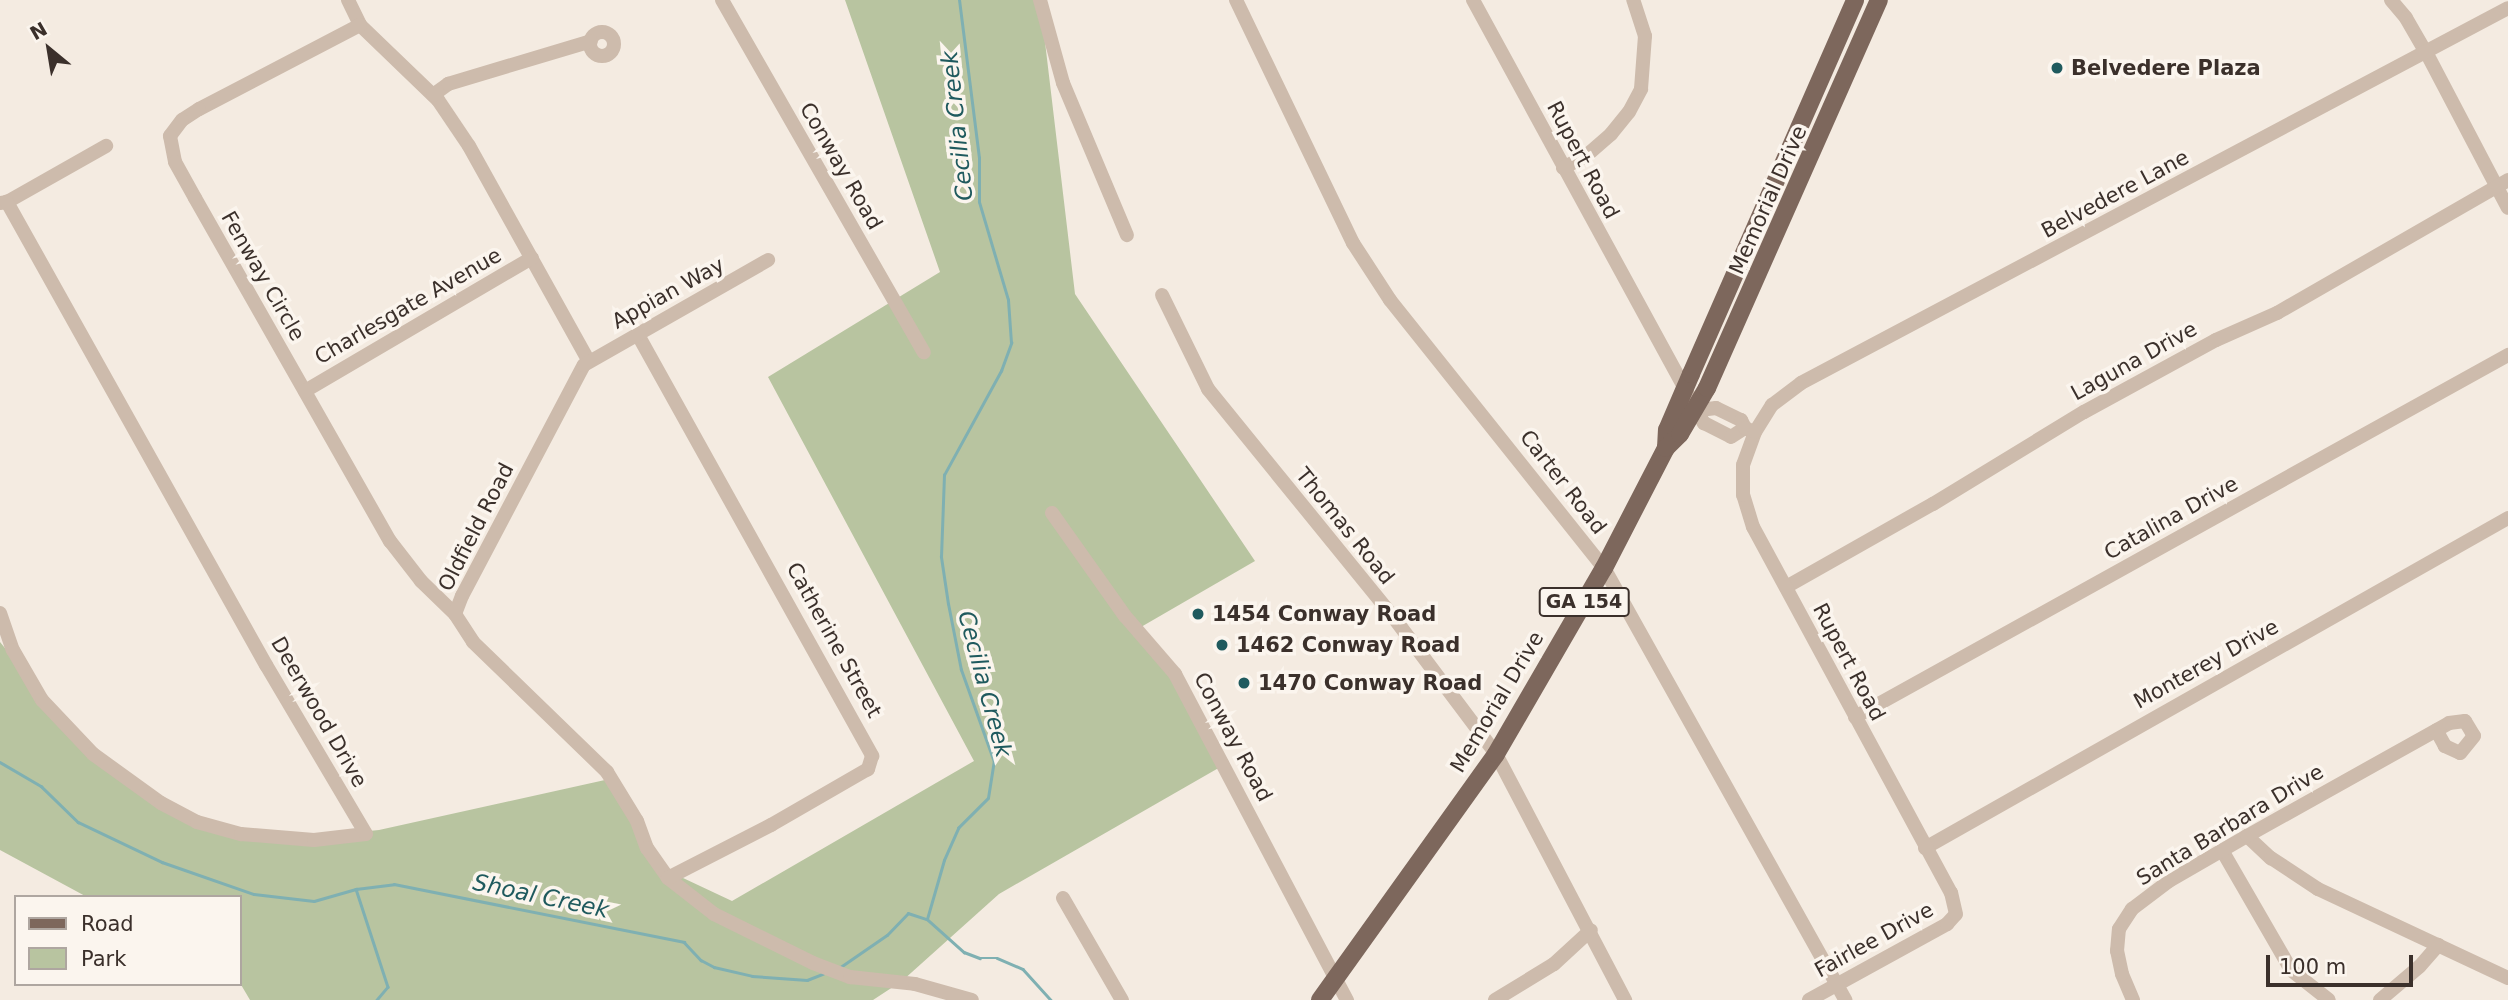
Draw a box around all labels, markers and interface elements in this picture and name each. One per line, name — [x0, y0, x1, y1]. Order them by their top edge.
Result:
north arrow — [14, 14, 84, 84]
text: N — [26, 17, 51, 44]
water label: Cecilia Creek — [935, 50, 979, 202]
place label: Belvedere Plaza — [2071, 55, 2261, 81]
marker: Belvedere Plaza — [2049, 60, 2065, 76]
street label: Rupert Road — [1541, 97, 1625, 223]
street label: Conway Road — [794, 98, 888, 234]
street label: Memorial Drive — [1724, 122, 1812, 278]
street label: Belvedere Lane — [2037, 145, 2193, 243]
street label: Fenway Circle — [216, 207, 310, 345]
street label: Charlesgate Avenue — [310, 242, 506, 370]
street label: Appian Way — [607, 252, 729, 334]
street label: Laguna Drive — [2067, 316, 2201, 406]
street label: Carter Road — [1514, 425, 1612, 539]
street label: Oldfield Road — [433, 459, 519, 595]
street label: Thomas Road — [1290, 463, 1400, 589]
street label: Catalina Drive — [2100, 471, 2242, 565]
street label: Catherine Street — [781, 558, 887, 722]
road number: GA 154 — [1538, 586, 1630, 618]
street label: Rupert Road — [1807, 599, 1891, 725]
place label: 1454 Conway Road — [1212, 601, 1436, 627]
marker: 1454 Conway Road — [1190, 606, 1206, 622]
water label: Cecilia Creek — [952, 608, 1018, 760]
street label: Monterey Drive — [2129, 614, 2283, 714]
street label: Memorial Drive — [1445, 627, 1549, 777]
street label: Deerwood Drive — [266, 632, 372, 792]
place label: 1462 Conway Road — [1236, 632, 1460, 658]
marker: 1462 Conway Road — [1214, 637, 1230, 653]
street label: Conway Road — [1188, 668, 1278, 806]
place label: 1470 Conway Road — [1258, 670, 1482, 696]
marker: 1470 Conway Road — [1236, 675, 1252, 691]
street label: Santa Barbara Drive — [2132, 759, 2328, 891]
water label: Shoal Creek — [471, 868, 611, 924]
legend — [14, 895, 242, 986]
street label: Fairlee Drive — [1810, 897, 1938, 983]
text: Road — [81, 912, 134, 936]
scale bar — [2270, 940, 2417, 984]
text: Park — [81, 947, 126, 971]
text: 100 m — [2279, 955, 2346, 979]

